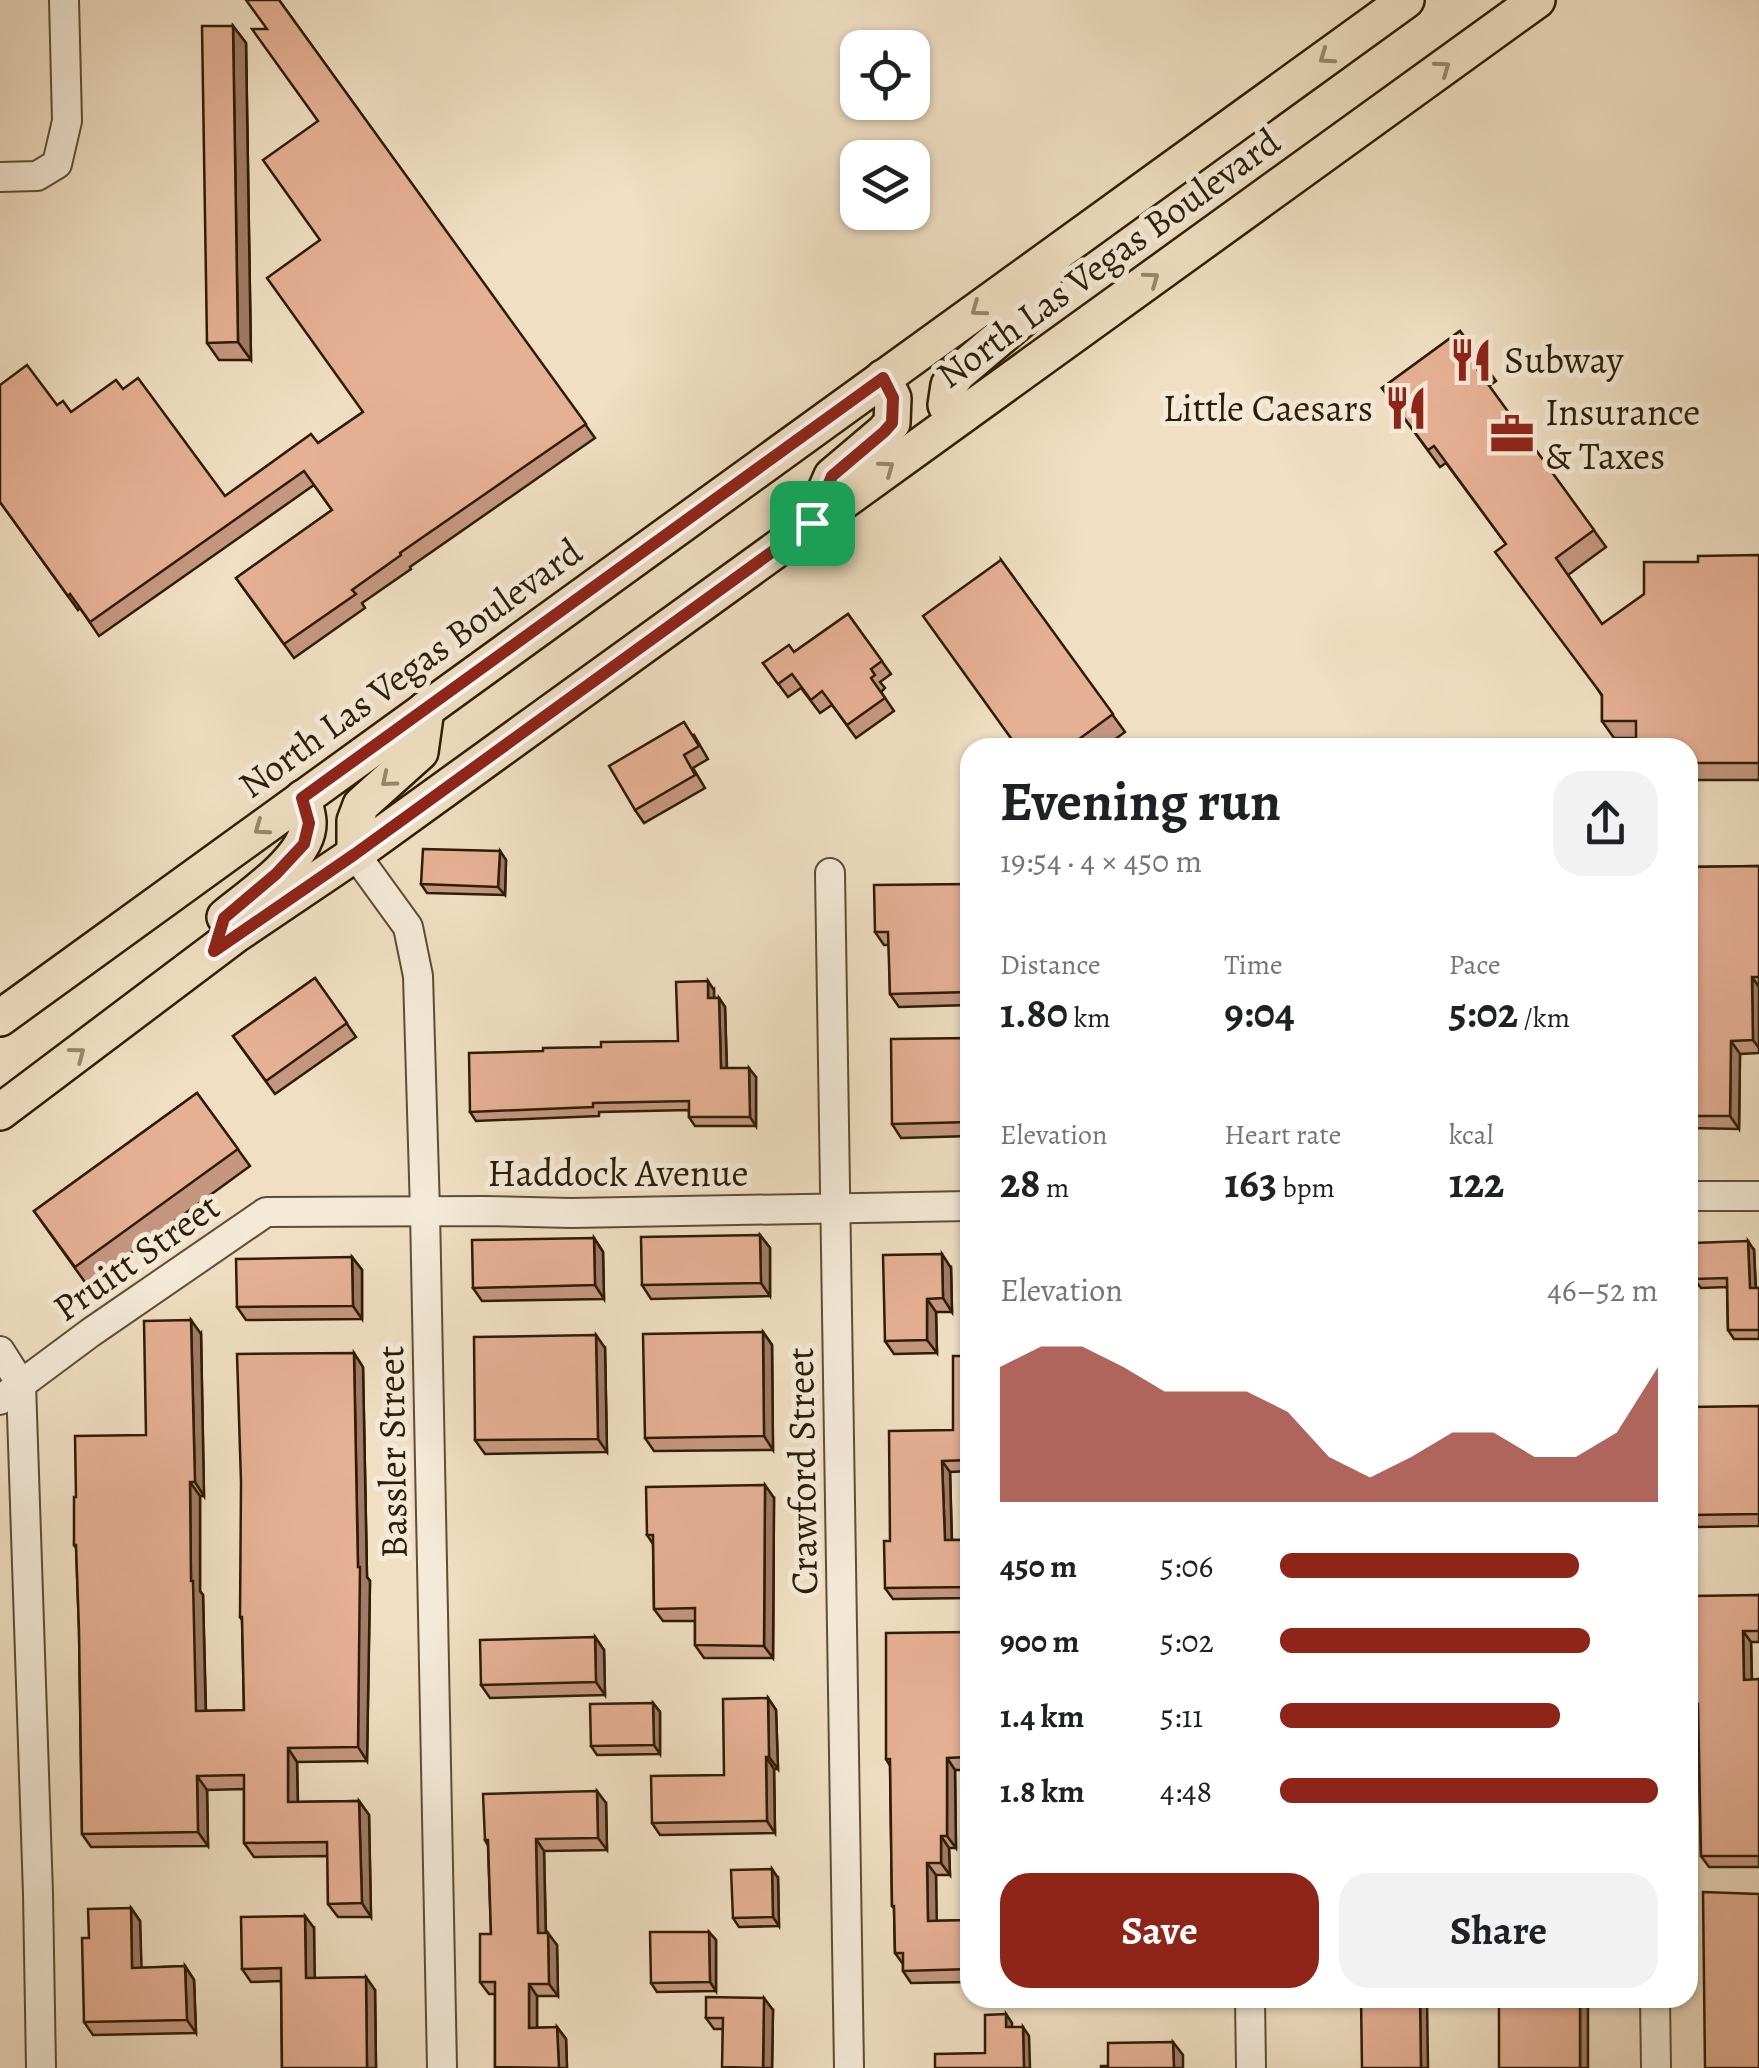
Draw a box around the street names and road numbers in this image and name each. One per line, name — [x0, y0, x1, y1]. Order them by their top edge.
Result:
street label: North Las Vegas Boulevard — [926, 115, 1291, 400]
street label: North Las Vegas Boulevard — [228, 525, 593, 810]
street label: Haddock Avenue — [487, 1147, 749, 1199]
street label: Pruitt Street — [42, 1181, 230, 1333]
street label: Bassler Street — [364, 1345, 420, 1559]
street label: Crawford Street — [774, 1347, 830, 1595]

